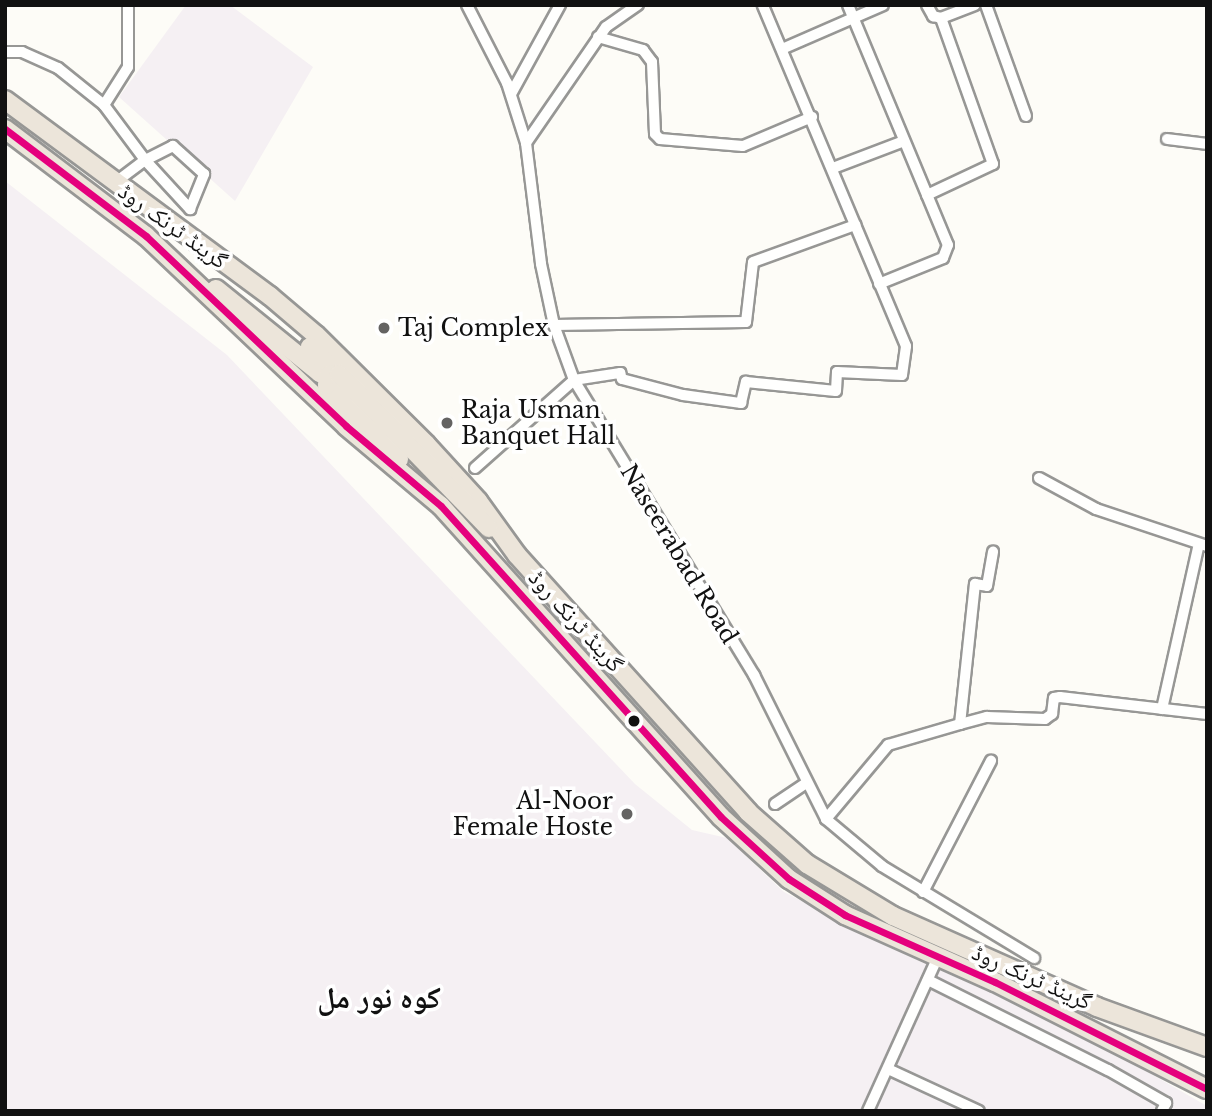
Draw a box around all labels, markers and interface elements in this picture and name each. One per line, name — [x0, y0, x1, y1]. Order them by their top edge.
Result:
street label: گرینڈ ٹرنک روڈ — [113, 177, 233, 275]
place label: Taj Complex — [398, 314, 549, 342]
marker: Taj Complex — [376, 320, 392, 336]
place label: Raja Usman Banquet Hall — [461, 396, 615, 450]
marker: Raja Usman Banquet Hall — [439, 415, 455, 431]
street label: Naseerabad Road — [615, 459, 743, 649]
street label: گرینڈ ٹرنک روڈ — [523, 564, 629, 678]
unlabelled marker — [627, 714, 641, 728]
place label: Al-Noor Female Hoste — [453, 787, 613, 841]
marker: Al-Noor Female Hoste — [619, 806, 635, 822]
street label: گرینڈ ٹرنک روڈ — [968, 938, 1096, 1016]
district label: کوہ نور مل — [317, 980, 441, 1016]

